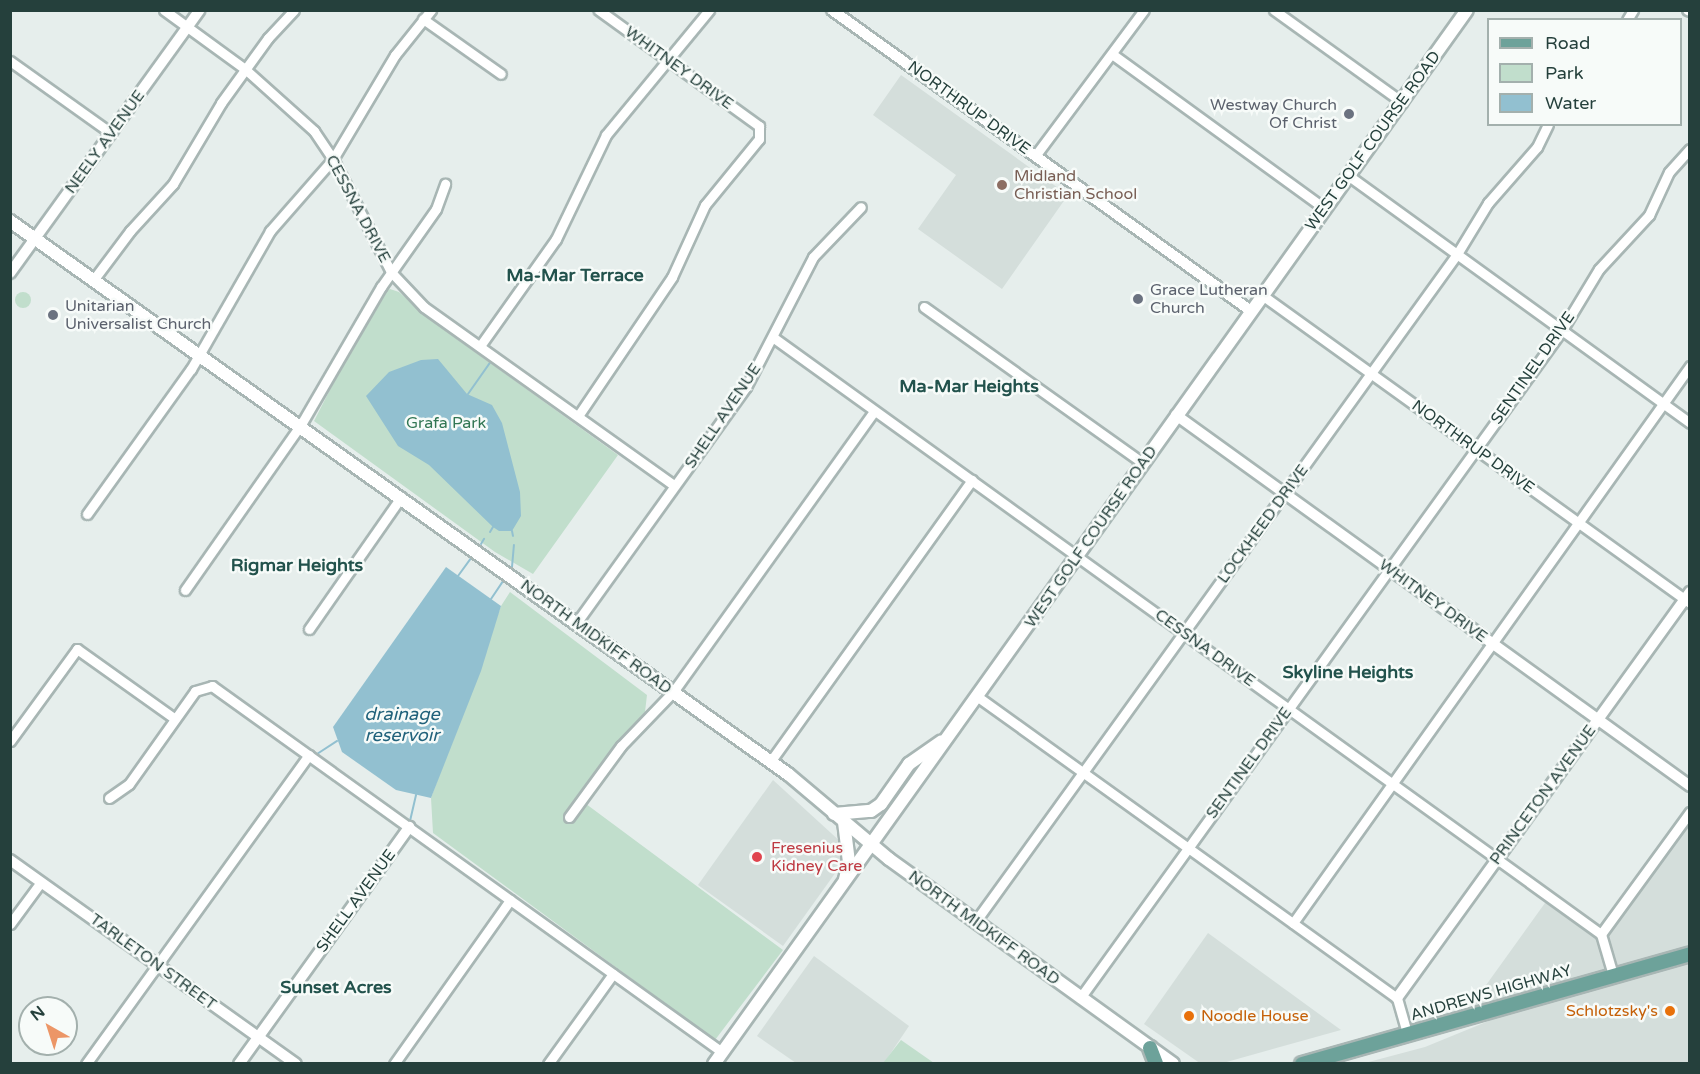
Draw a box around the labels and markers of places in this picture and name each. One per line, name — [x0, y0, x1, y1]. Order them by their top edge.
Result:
place label: Westway Church Of Christ — [1210, 95, 1337, 133]
marker: Westway Church Of Christ — [1342, 107, 1356, 121]
place label: Midland Christian School — [1014, 166, 1137, 204]
marker: Midland Christian School — [995, 178, 1009, 192]
place label: Grace Lutheran Church — [1150, 280, 1268, 318]
marker: Grace Lutheran Church — [1131, 292, 1145, 306]
place label: Unitarian Universalist Church — [65, 296, 211, 334]
marker: Unitarian Universalist Church — [46, 308, 60, 322]
place label: Fresenius Kidney Care — [771, 838, 862, 876]
marker: Fresenius Kidney Care — [748, 848, 766, 866]
place label: Schlotzsky's — [1566, 1001, 1658, 1021]
marker: Schlotzsky's — [1663, 1004, 1677, 1018]
place label: Noodle House — [1201, 1006, 1308, 1026]
marker: Noodle House — [1182, 1009, 1196, 1023]

